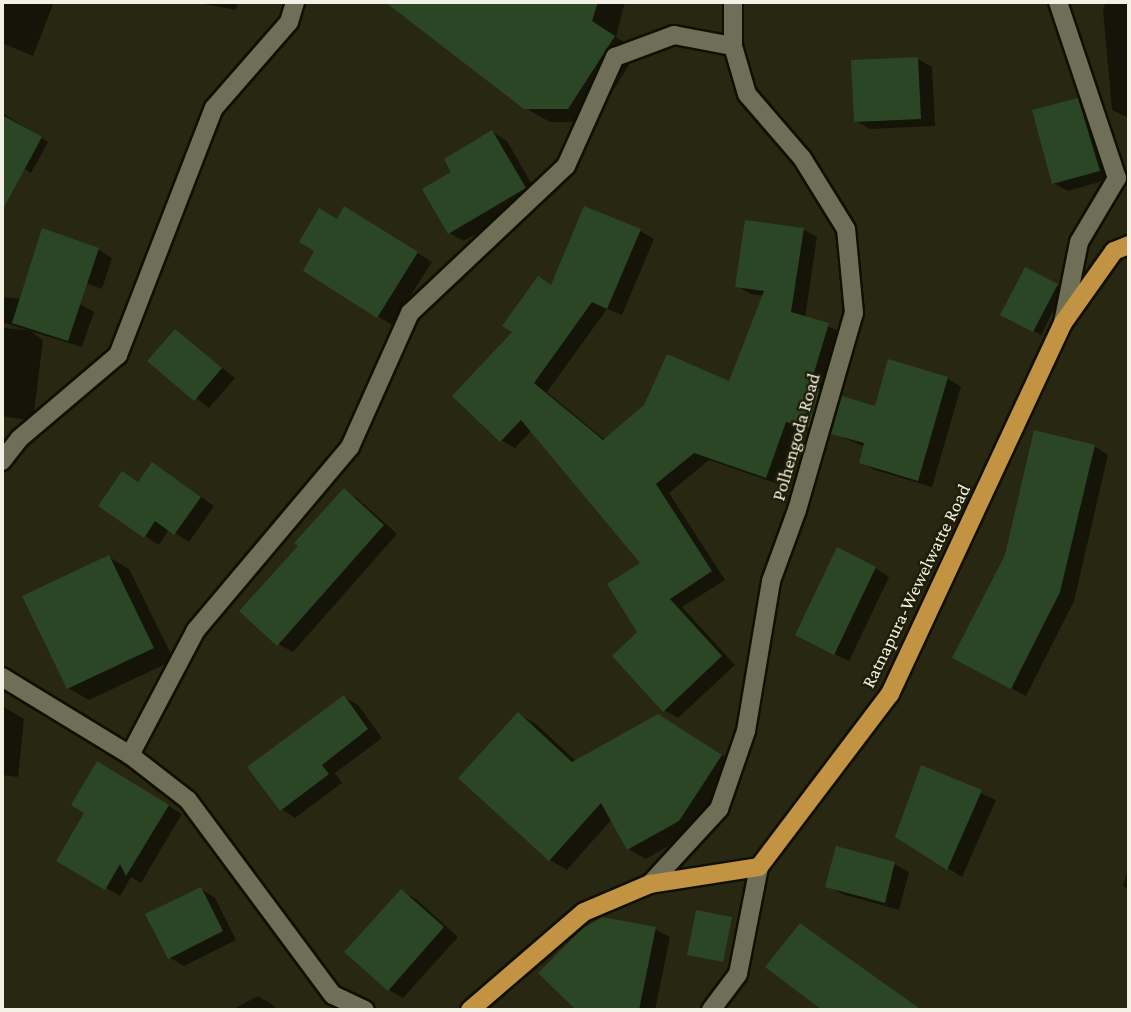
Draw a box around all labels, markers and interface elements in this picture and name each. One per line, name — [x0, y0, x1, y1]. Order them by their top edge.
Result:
street label: Polhengoda Road — [767, 371, 825, 503]
street label: Ratnapura-Wewelwatte Road — [857, 480, 975, 692]

